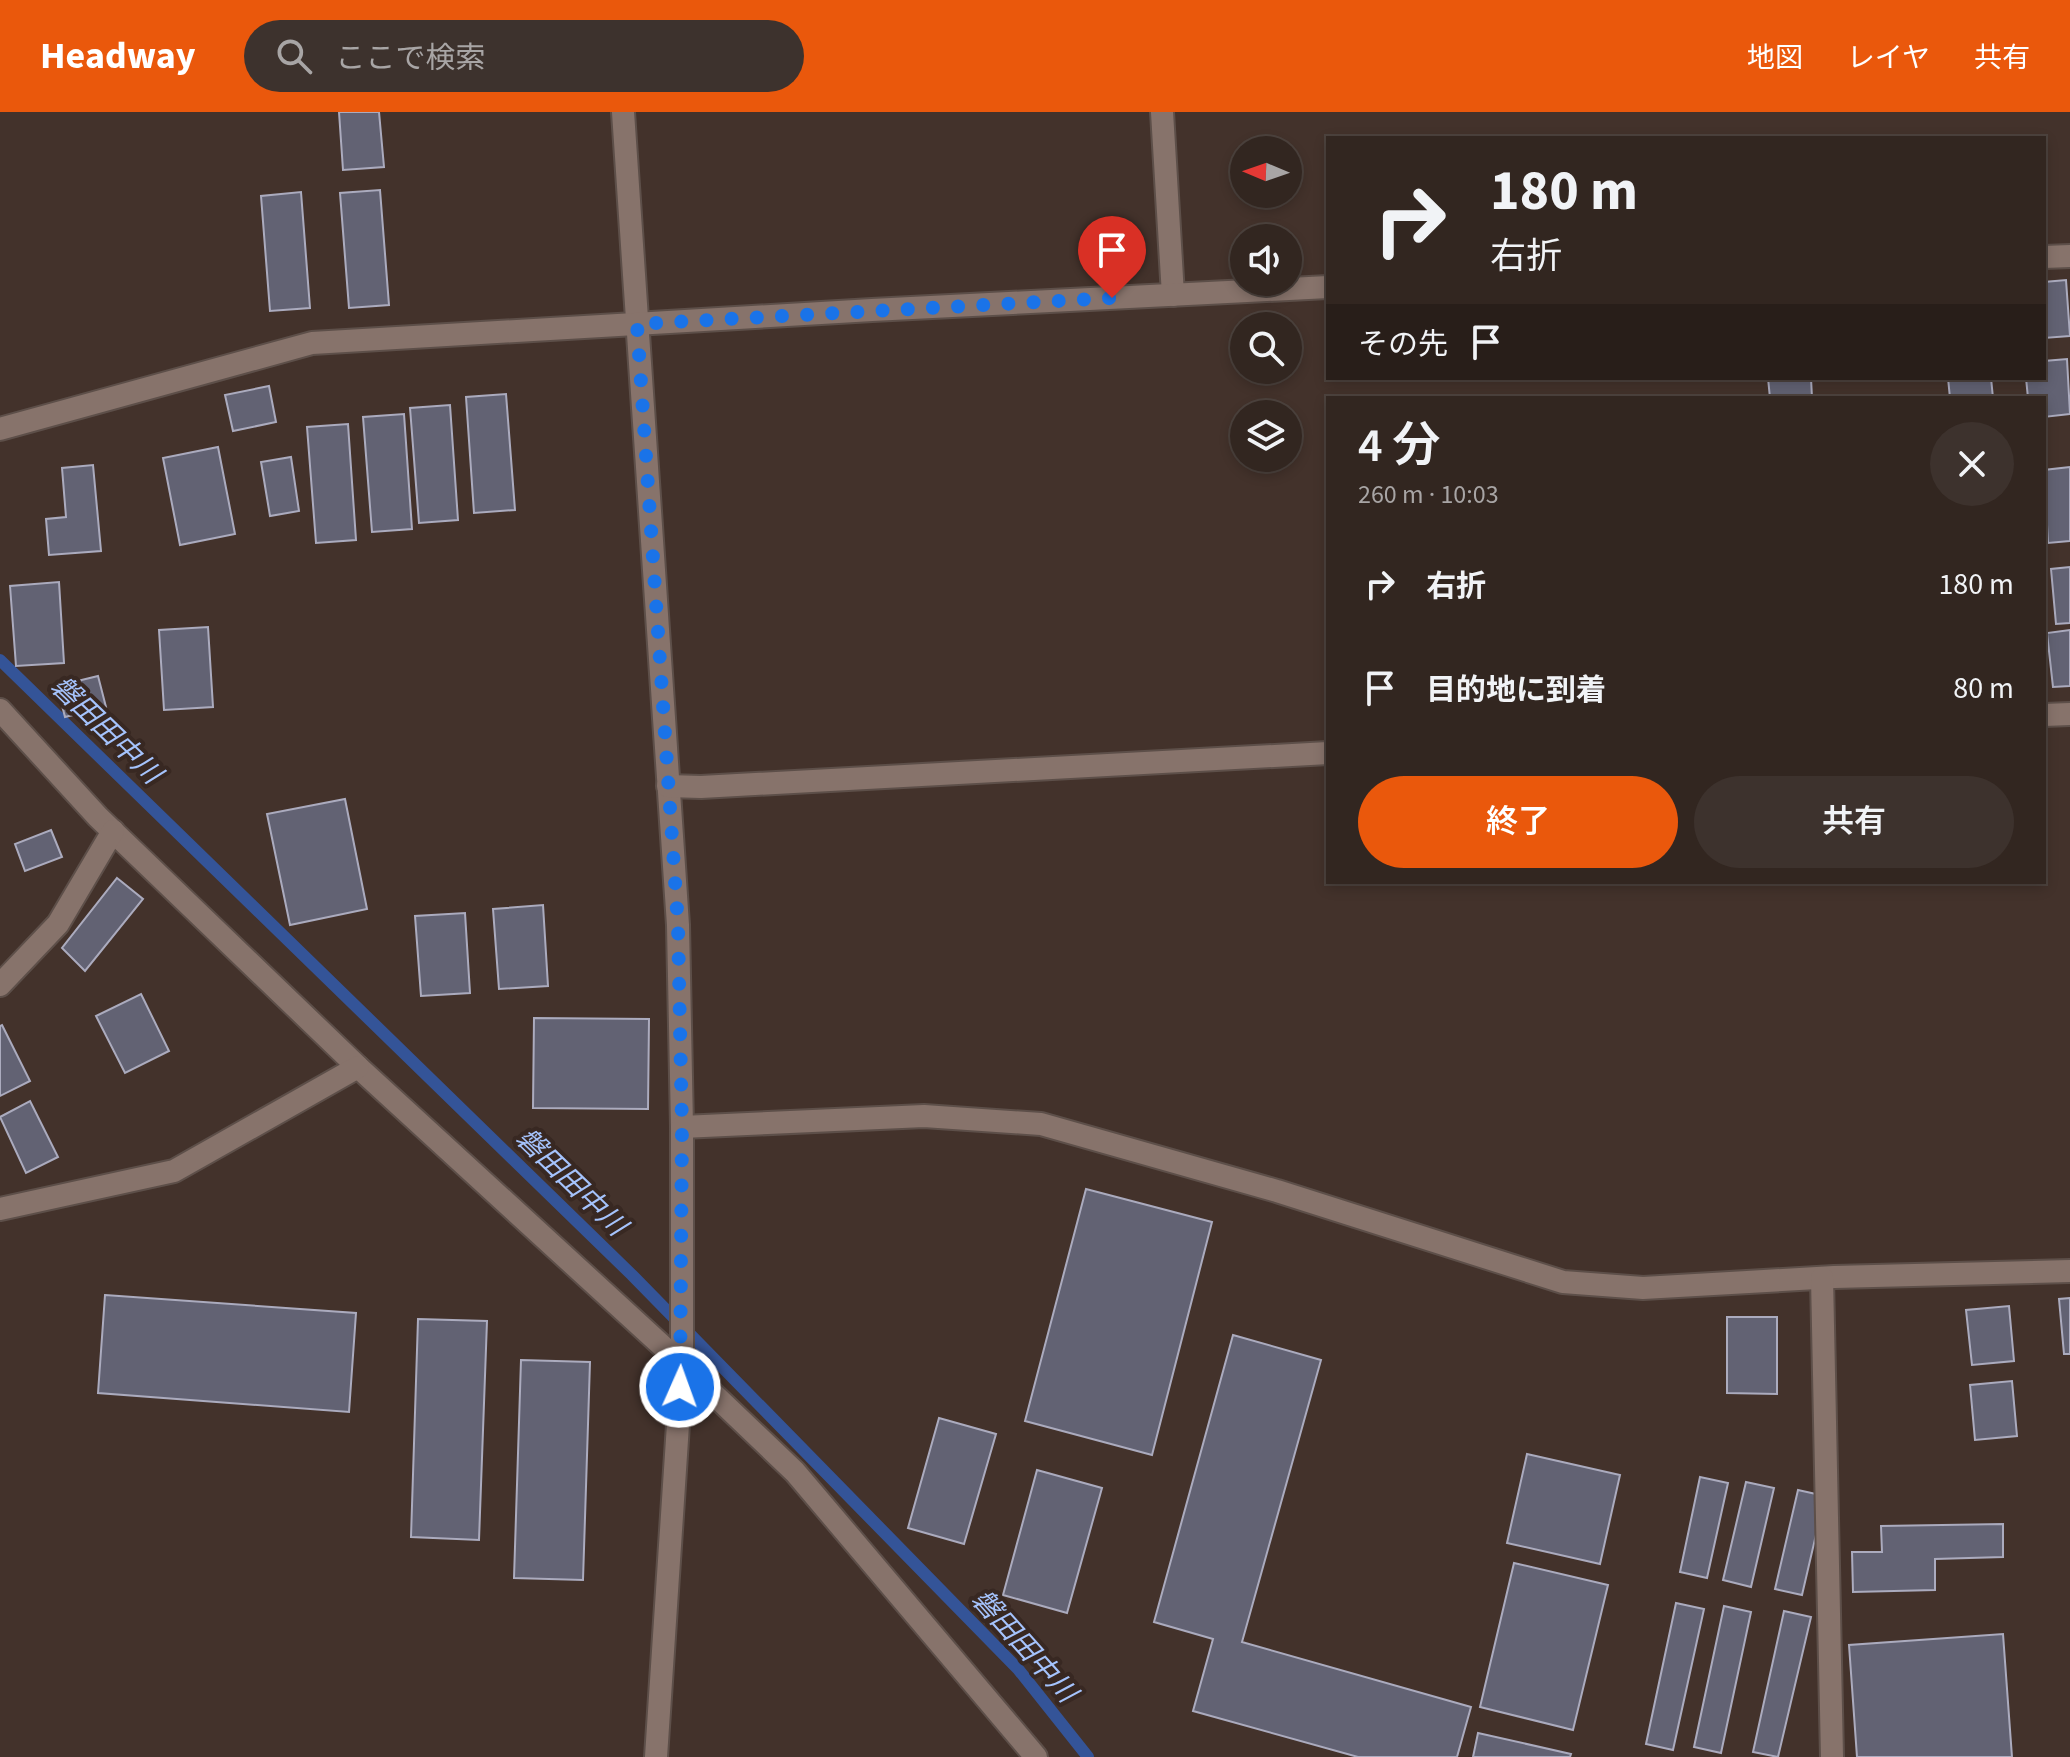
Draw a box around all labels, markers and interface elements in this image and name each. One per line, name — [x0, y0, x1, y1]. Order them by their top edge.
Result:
search box — [244, 20, 804, 92]
text: Headway — [40, 29, 196, 83]
icon: search — [272, 34, 316, 78]
text: ここで検索 — [336, 37, 486, 80]
text: 地図 — [1747, 38, 1803, 78]
text: レイヤ — [1847, 38, 1930, 78]
text: 共有 — [1974, 38, 2030, 78]
north arrow — [1230, 136, 1302, 208]
map controls — [1230, 136, 1302, 472]
text: 180 m — [1490, 152, 1638, 231]
icon: right — [1358, 168, 1462, 272]
pin — [1078, 216, 1146, 298]
button: sound — [1230, 224, 1302, 296]
icon: arrive — [1090, 228, 1134, 272]
text: 右折 — [1490, 231, 1562, 282]
button: search — [1230, 312, 1302, 384]
icon: arrive — [1464, 320, 1508, 364]
text: その先 — [1358, 323, 1448, 366]
button: layers — [1230, 400, 1302, 472]
text: 4 分 — [1358, 412, 1440, 480]
button: close — [1930, 422, 2014, 506]
text: 260 m · 10:03 — [1358, 476, 1499, 513]
icon: right — [1358, 562, 1402, 606]
text: 180 m — [1938, 563, 2014, 606]
text: 右折 — [1426, 565, 1486, 608]
icon: arrive — [1358, 666, 1402, 710]
water label: 磐田田中川 — [42, 667, 172, 795]
text: 80 m — [1953, 667, 2014, 710]
text: 目的地に到着 — [1426, 669, 1606, 712]
button: 終了 — [1358, 776, 1678, 868]
button: 共有 — [1694, 776, 2014, 868]
water label: 磐田田中川 — [507, 1119, 637, 1247]
position arrow — [638, 1345, 722, 1429]
water label: 磐田田中川 — [962, 1581, 1088, 1714]

